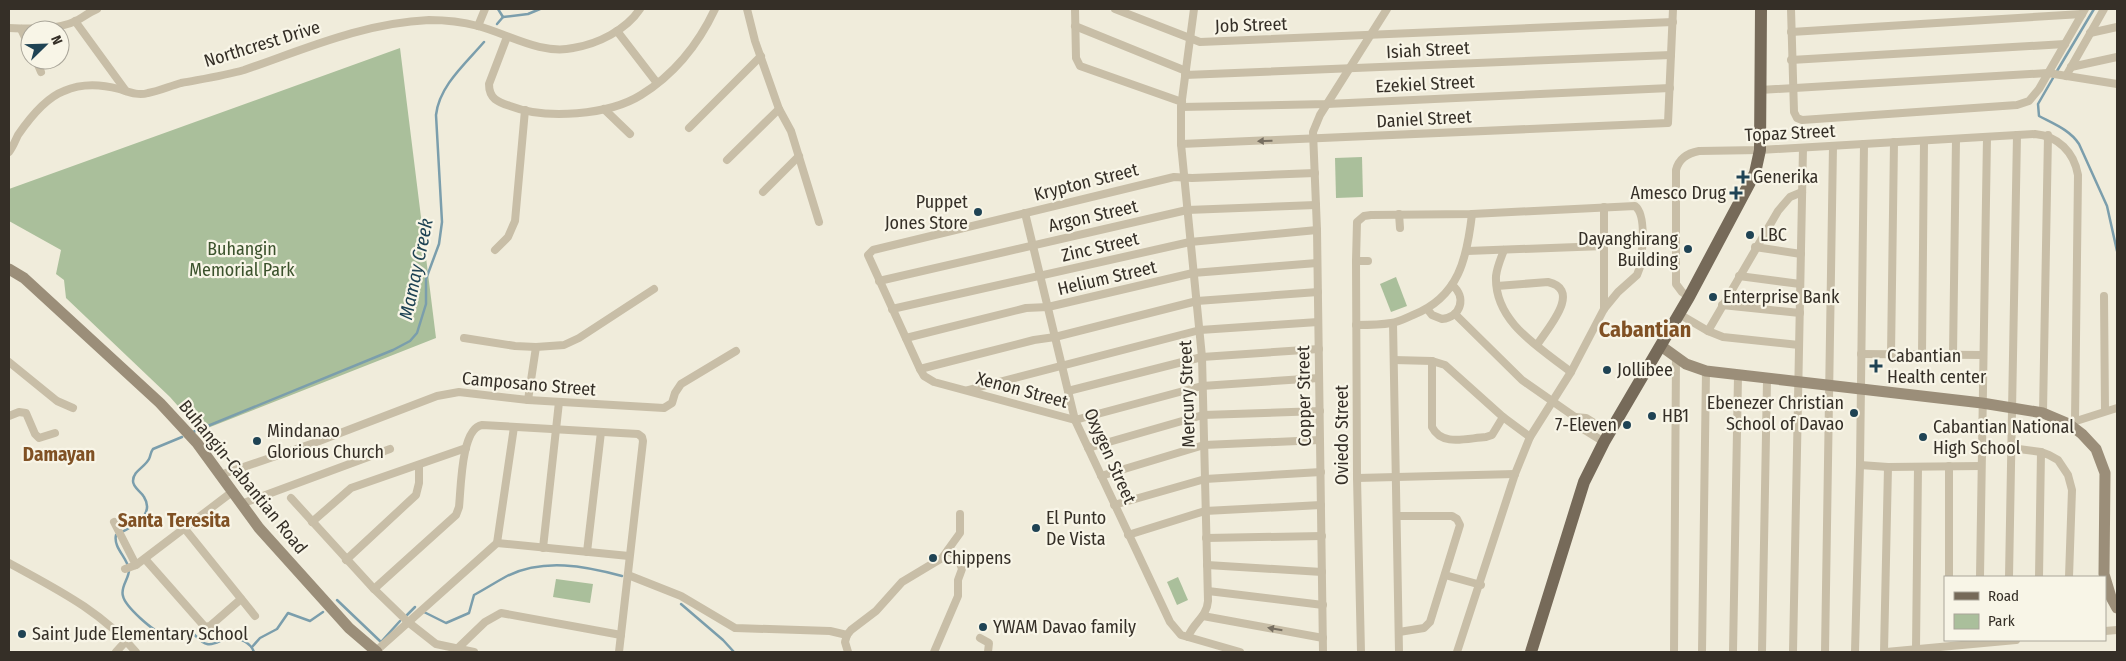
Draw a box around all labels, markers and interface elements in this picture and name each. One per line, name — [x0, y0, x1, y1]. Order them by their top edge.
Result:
street label: Job Street — [1214, 13, 1288, 37]
street label: Northcrest Drive — [201, 16, 323, 72]
north arrow — [20, 20, 70, 70]
text: N — [47, 33, 66, 47]
street label: Isiah Street — [1386, 37, 1470, 63]
street label: Ezekiel Street — [1375, 70, 1475, 98]
street label: Daniel Street — [1376, 106, 1472, 132]
street label: Topaz Street — [1744, 120, 1836, 146]
one-way arrow — [1257, 137, 1273, 145]
street label: Krypton Street — [1032, 158, 1140, 206]
place label: Generika — [1753, 166, 1819, 188]
marker: Generika — [1737, 171, 1749, 183]
place label: Amesco Drug — [1630, 182, 1727, 204]
marker: Amesco Drug — [1730, 187, 1742, 199]
place label: Puppet Jones Store — [885, 191, 968, 234]
street label: Argon Street — [1046, 195, 1140, 237]
marker: Puppet Jones Store — [972, 206, 984, 218]
water label: Mamay Creek — [394, 216, 438, 322]
place label: LBC — [1760, 224, 1787, 246]
street label: Zinc Street — [1059, 227, 1141, 267]
place label: Dayanghirang Building — [1578, 228, 1679, 271]
marker: LBC — [1744, 229, 1756, 241]
park label: Buhangin Memorial Park — [189, 238, 295, 281]
marker: Dayanghirang Building — [1682, 243, 1694, 255]
street label: Helium Street — [1055, 256, 1159, 300]
place label: Enterprise Bank — [1723, 286, 1840, 308]
marker: Enterprise Bank — [1707, 291, 1719, 303]
district label: Cabantian — [1599, 316, 1691, 343]
street label: Mercury Street — [1174, 340, 1200, 448]
street label: Copper Street — [1292, 345, 1316, 447]
place label: Cabantian Health center — [1887, 345, 1987, 388]
place label: Jollibee — [1617, 359, 1673, 381]
marker: Cabantian Health center — [1869, 359, 1883, 373]
marker: Jollibee — [1601, 364, 1613, 376]
street label: Camposano Street — [461, 367, 597, 401]
street label: Xenon Street — [974, 367, 1071, 413]
street label: Oviedo Street — [1331, 385, 1353, 485]
place label: Ebenezer Christian School of Davao — [1707, 392, 1844, 435]
street label: Buhangin-Cabantian Road — [174, 395, 312, 559]
street label: Oxygen Street — [1079, 405, 1141, 507]
place label: HB1 — [1662, 405, 1689, 427]
marker: Ebenezer Christian School of Davao — [1848, 407, 1860, 419]
marker: HB1 — [1646, 410, 1658, 422]
place label: 7-Eleven — [1555, 414, 1617, 436]
place label: Cabantian National High School — [1933, 416, 2074, 459]
marker: 7-Eleven — [1621, 419, 1633, 431]
place label: Mindanao Glorious Church — [267, 420, 384, 463]
marker: Cabantian National High School — [1917, 431, 1929, 443]
marker: Mindanao Glorious Church — [251, 435, 263, 447]
district label: Damayan — [23, 443, 95, 466]
place label: El Punto De Vista — [1046, 507, 1106, 550]
district label: Santa Teresita — [118, 509, 230, 532]
marker: El Punto De Vista — [1030, 522, 1042, 534]
place label: Chippens — [943, 547, 1012, 569]
marker: Chippens — [927, 552, 939, 564]
legend — [1944, 576, 2106, 641]
text: Road — [1988, 587, 2019, 605]
text: Park — [1988, 612, 2015, 630]
place label: YWAM Davao family — [993, 616, 1136, 638]
marker: YWAM Davao family — [977, 621, 989, 633]
place label: Saint Jude Elementary School — [32, 623, 248, 645]
one-way arrow — [1267, 625, 1283, 633]
marker: Saint Jude Elementary School — [16, 628, 28, 640]

